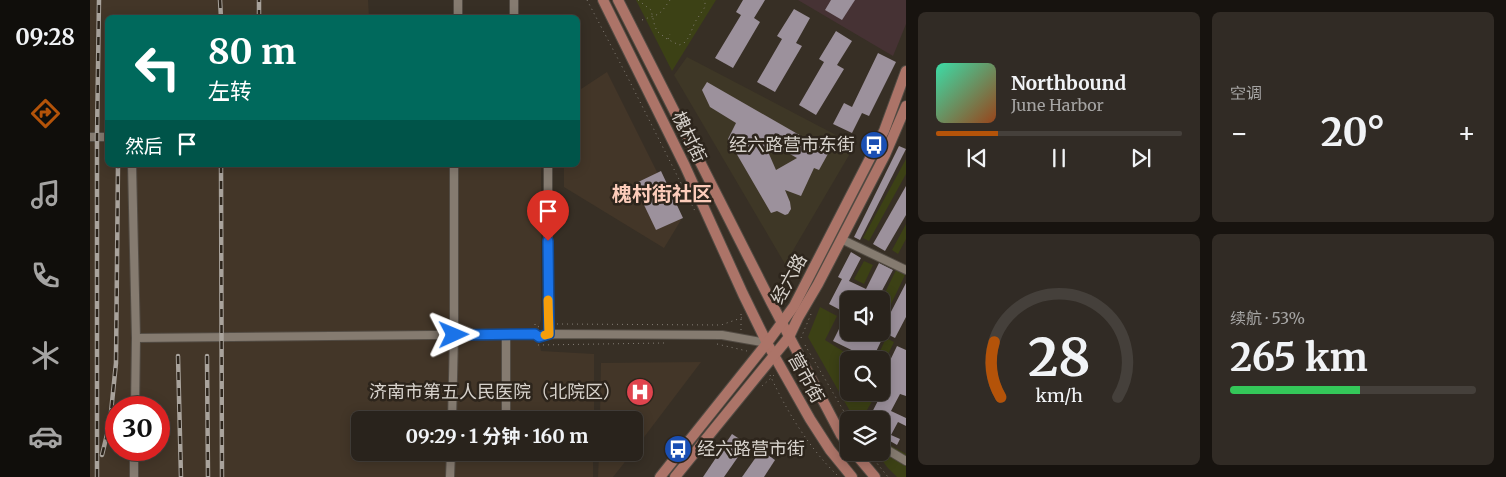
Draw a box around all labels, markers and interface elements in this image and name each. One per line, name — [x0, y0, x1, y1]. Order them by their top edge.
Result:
text: 09:28 — [15, 23, 75, 51]
text: 80 m — [208, 30, 296, 74]
icon: left — [125, 35, 190, 100]
text: Northbound — [1011, 71, 1126, 95]
text: 左转 — [208, 77, 252, 105]
text: 空调 — [1230, 83, 1262, 103]
text: June Harbor — [1011, 95, 1104, 115]
icon: directions — [28, 96, 63, 131]
street label: 槐村街 — [667, 107, 712, 166]
text: 20° — [1321, 109, 1385, 156]
text: − — [1230, 115, 1249, 151]
text: + — [1457, 115, 1476, 151]
icon: arrive — [173, 130, 201, 158]
bus stop icon: 经六路营市东街 — [859, 130, 889, 160]
place label: 经六路营市东街 — [729, 133, 855, 156]
text: 然后 — [125, 134, 163, 158]
icon: previous — [963, 144, 991, 172]
icon: pause — [1045, 144, 1073, 172]
icon: next — [1127, 144, 1155, 172]
icon: music — [28, 177, 63, 212]
district label: 槐村街社区 — [612, 181, 712, 206]
pin — [527, 190, 569, 241]
icon: arrive — [534, 197, 562, 225]
street label: 经六路 — [765, 250, 812, 308]
icon: phone — [28, 258, 63, 293]
map controls — [840, 291, 890, 461]
button: sound — [840, 291, 890, 341]
position arrow — [427, 308, 479, 360]
text: 续航 · 53% — [1230, 308, 1305, 328]
text: 28 — [1028, 325, 1090, 390]
text: 265 km — [1230, 334, 1368, 381]
icon: climate — [28, 338, 63, 373]
street label: 营市街 — [783, 349, 830, 407]
button: search — [840, 351, 890, 401]
hospital icon: 济南市第五人民医院（北院区） — [625, 377, 655, 407]
place label: 济南市第五人民医院（北院区） — [369, 380, 621, 403]
text: km/h — [1035, 384, 1083, 407]
speed limit sign: 30 — [105, 396, 170, 461]
button: layers — [840, 411, 890, 461]
icon: car — [28, 419, 63, 454]
text: 09:29 · 1 分钟 · 160 m — [406, 424, 588, 448]
bus stop icon: 经六路营市街 — [663, 434, 693, 464]
place label: 经六路营市街 — [697, 437, 805, 460]

